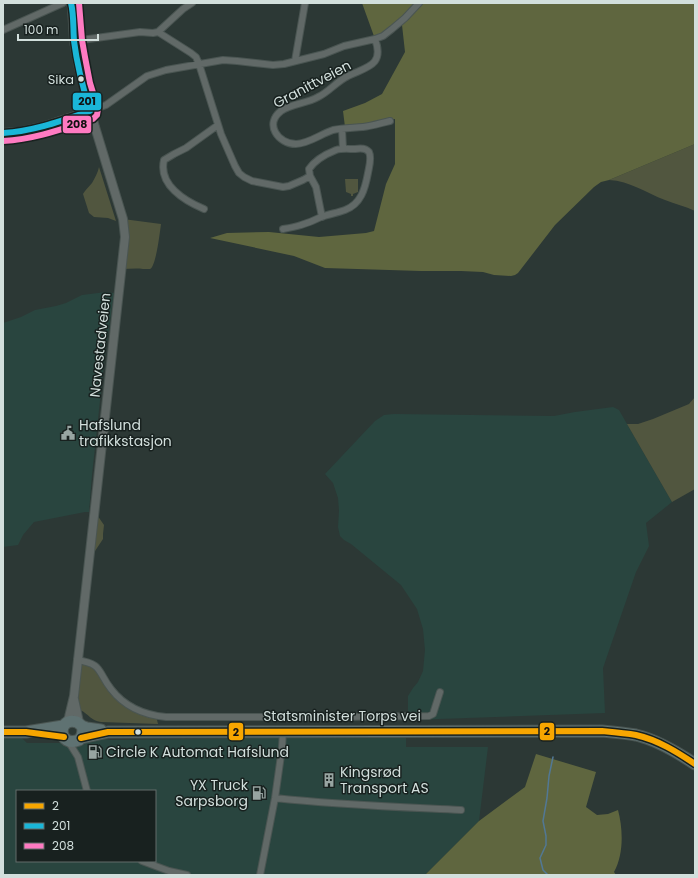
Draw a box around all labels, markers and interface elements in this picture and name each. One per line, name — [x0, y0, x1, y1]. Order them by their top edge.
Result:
scale bar — [18, 16, 98, 42]
text: 100 m — [24, 21, 58, 38]
street label: Granittveien — [269, 55, 355, 113]
place label: Sika — [48, 70, 74, 89]
marker: Sika — [76, 74, 86, 84]
line badge: 201 — [72, 92, 102, 111]
text: 201 — [78, 93, 96, 109]
line badge: 208 — [62, 115, 92, 134]
text: 208 — [67, 116, 87, 132]
street label: Navestadveien — [85, 292, 115, 398]
place label: Hafslund trafikkstasjon — [79, 415, 172, 451]
public building icon: Hafslund trafikkstasjon — [60, 425, 76, 441]
street label: Statsminister Torps vei — [263, 706, 421, 726]
line badge: 2 — [228, 722, 244, 741]
line badge: 2 — [539, 722, 555, 741]
text: 2 — [544, 723, 550, 739]
text: 2 — [233, 724, 239, 740]
unlabelled marker — [133, 727, 143, 737]
place label: Circle K Automat Hafslund — [106, 742, 289, 762]
fuel station icon: Circle K Automat Hafslund — [87, 744, 103, 760]
place label: Kingsrød Transport AS — [340, 762, 429, 798]
building icon: Kingsrød Transport AS — [321, 772, 337, 788]
place label: YX Truck Sarpsborg — [175, 775, 249, 811]
fuel station icon: YX Truck Sarpsborg — [251, 785, 267, 801]
legend — [16, 790, 156, 862]
text: 2 — [52, 797, 59, 814]
text: 201 — [52, 817, 70, 834]
text: 208 — [52, 837, 74, 854]

